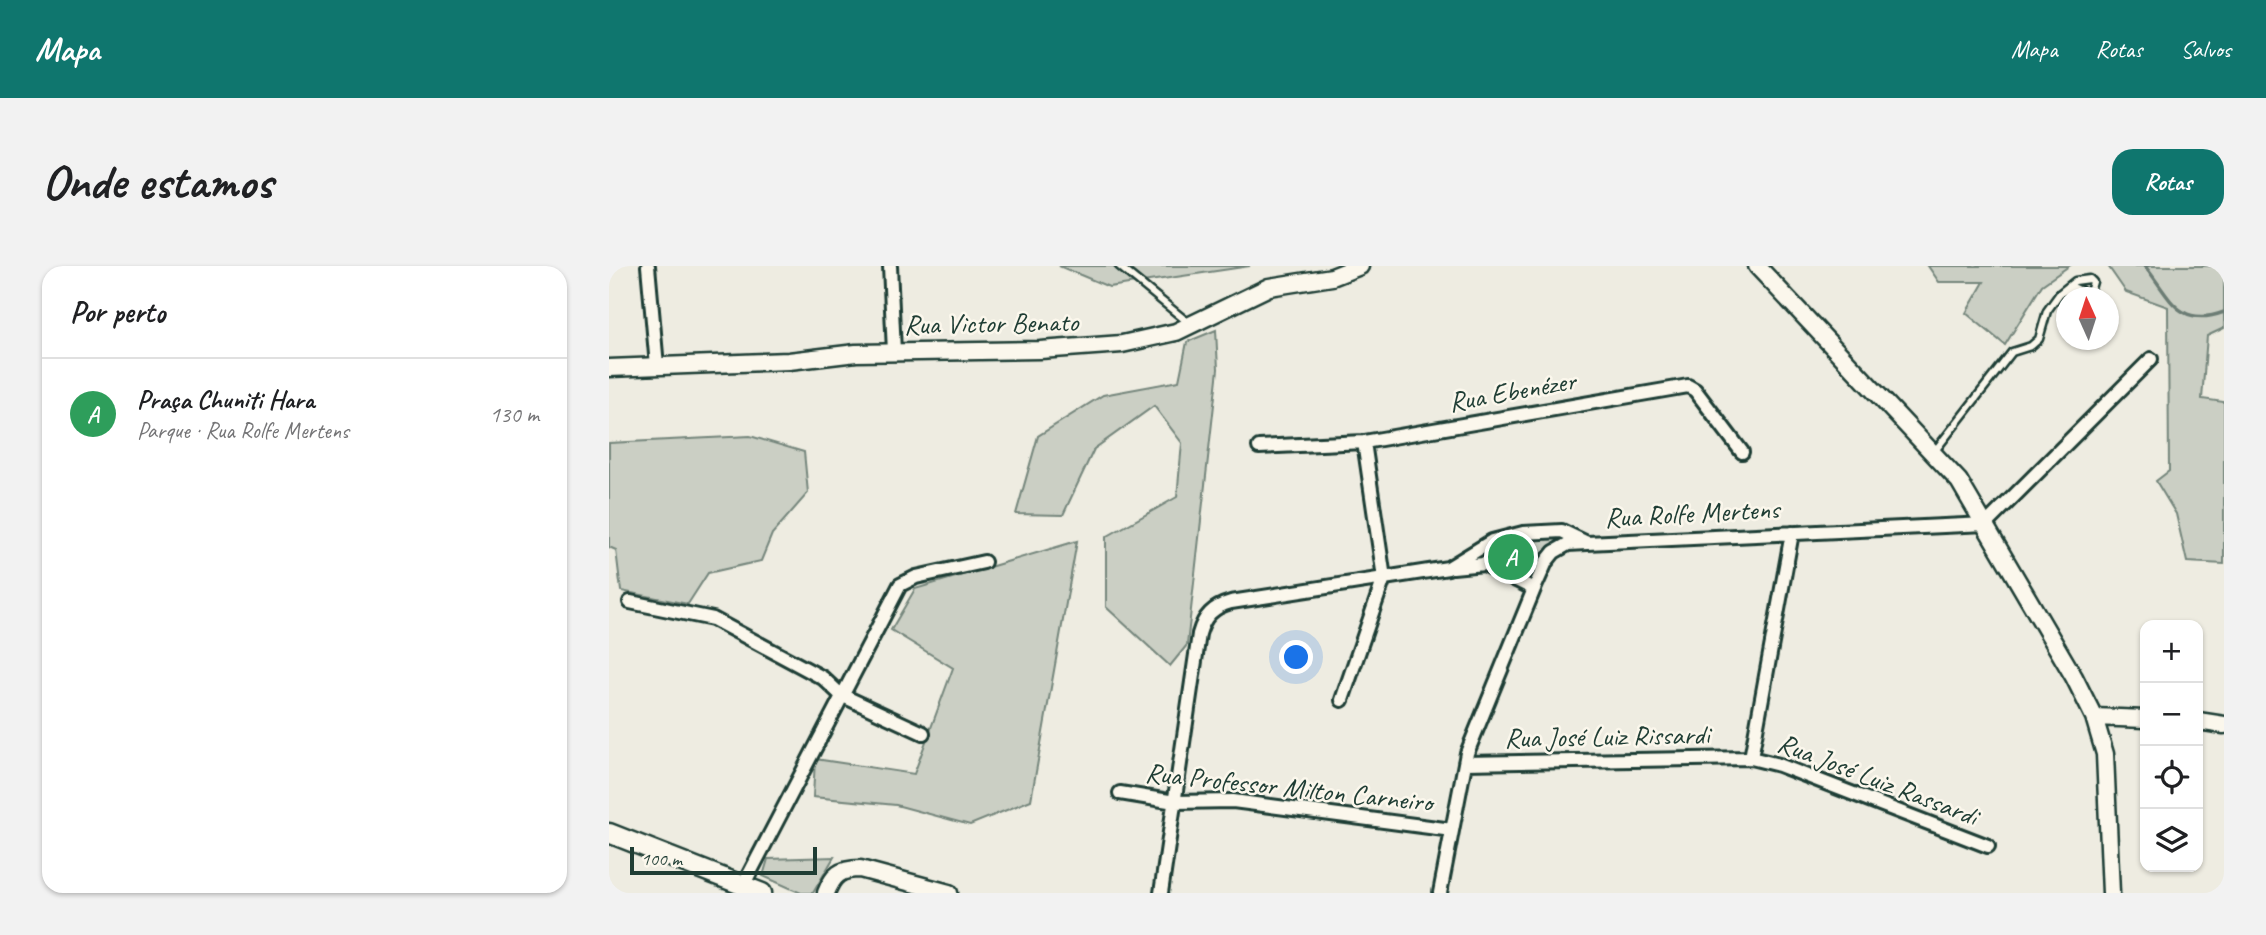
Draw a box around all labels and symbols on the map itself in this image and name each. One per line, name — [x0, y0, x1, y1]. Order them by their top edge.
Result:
north arrow — [2056, 287, 2119, 350]
street label: Rua Victor Benato — [904, 304, 1081, 342]
street label: Rua Ebenézer — [1446, 362, 1580, 419]
street label: Rua Rolfe Mertens — [1604, 491, 1783, 535]
pin: A — [1488, 531, 1534, 583]
your location — [1279, 640, 1313, 674]
street label: Rua José Luiz Rissardi — [1504, 717, 1714, 755]
street label: Rua José Luiz Rassardi — [1773, 725, 1987, 835]
street label: Rua Professor Milton Carneiro — [1144, 755, 1437, 820]
scale bar — [630, 844, 817, 876]

